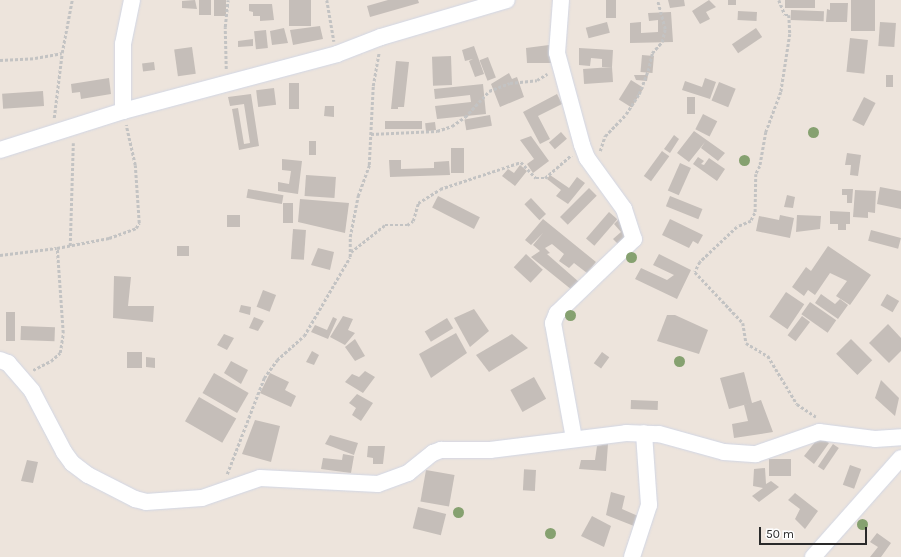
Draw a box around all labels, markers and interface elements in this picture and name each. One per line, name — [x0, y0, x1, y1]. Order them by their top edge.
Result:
scale bar — [761, 519, 869, 545]
text: 50 m — [766, 527, 794, 541]

